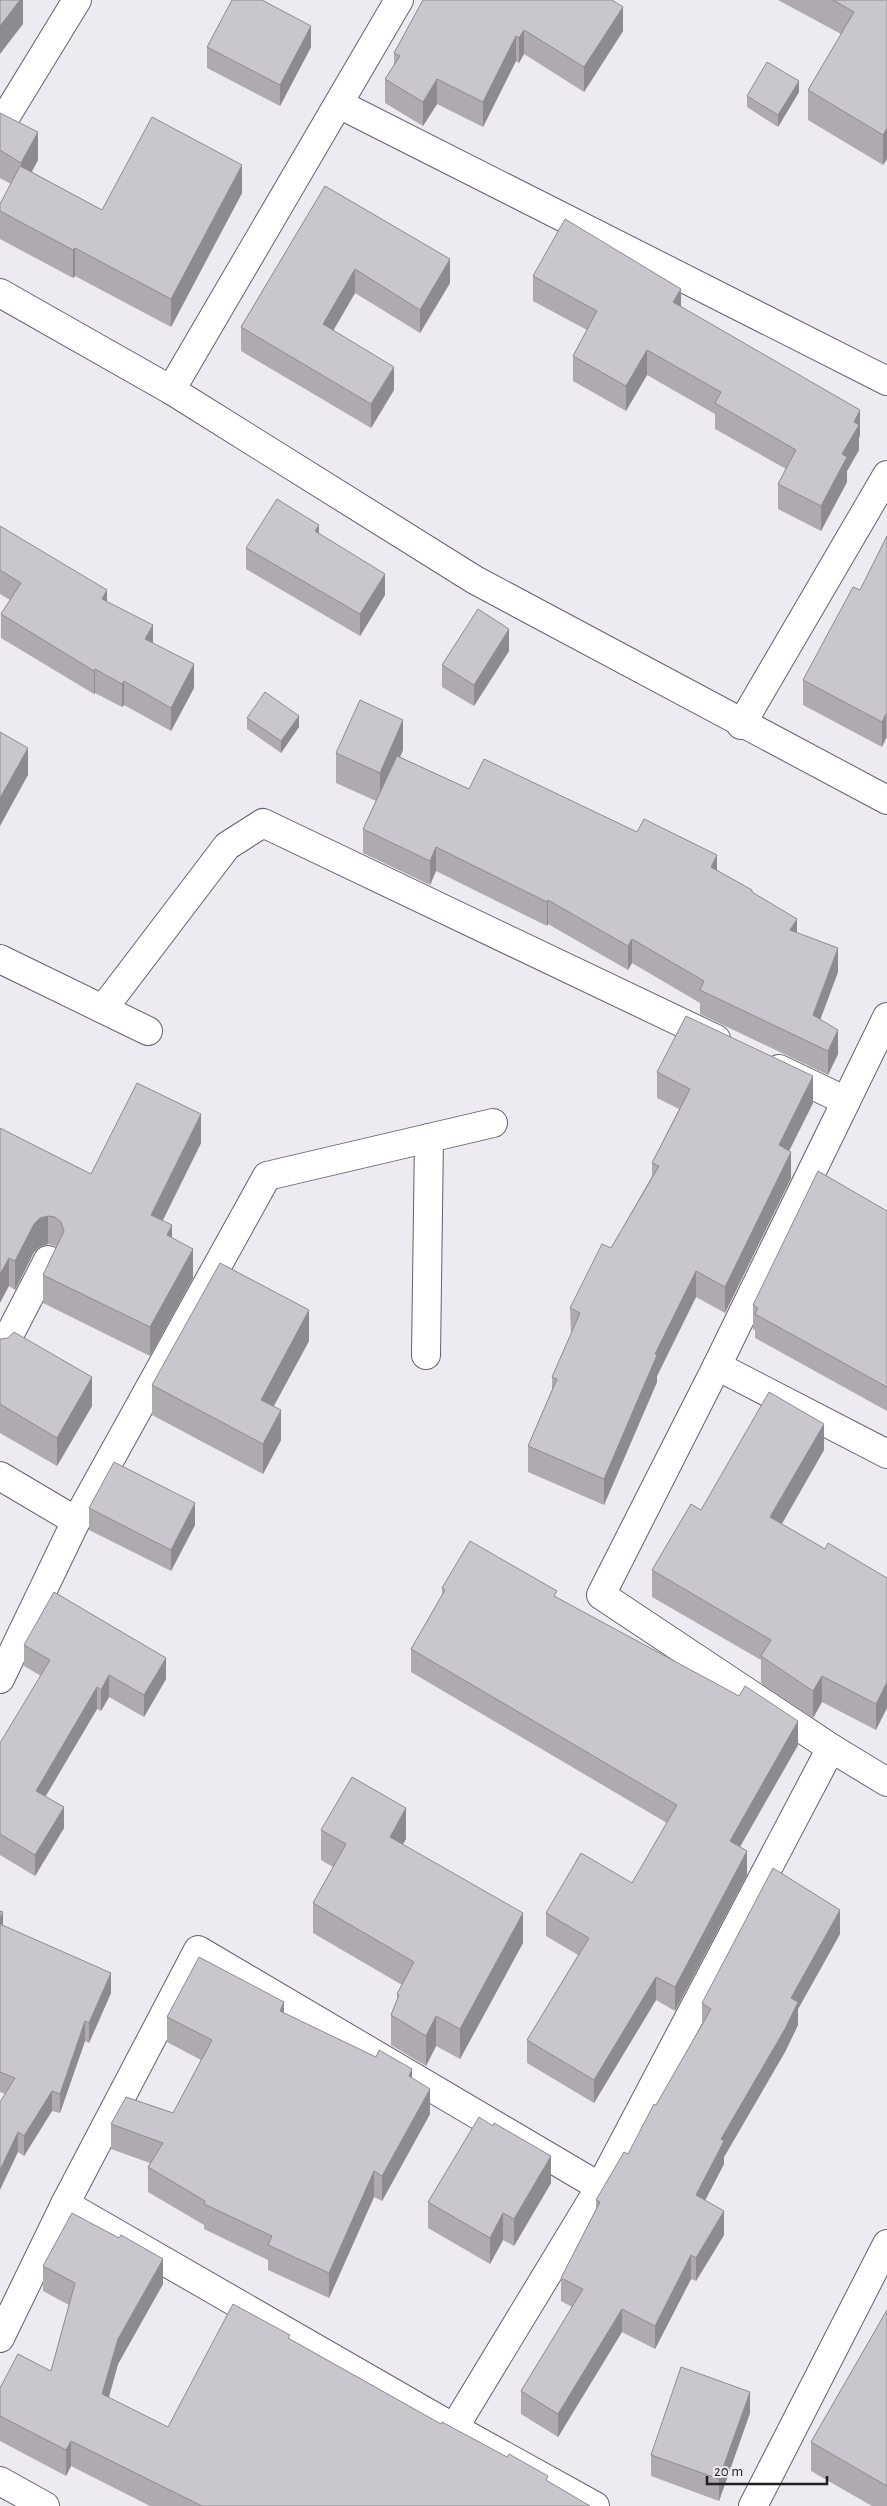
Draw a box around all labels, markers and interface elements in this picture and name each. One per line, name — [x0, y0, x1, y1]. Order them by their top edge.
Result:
scale bar — [707, 2454, 827, 2486]
text: 20 m — [714, 2464, 743, 2479]

